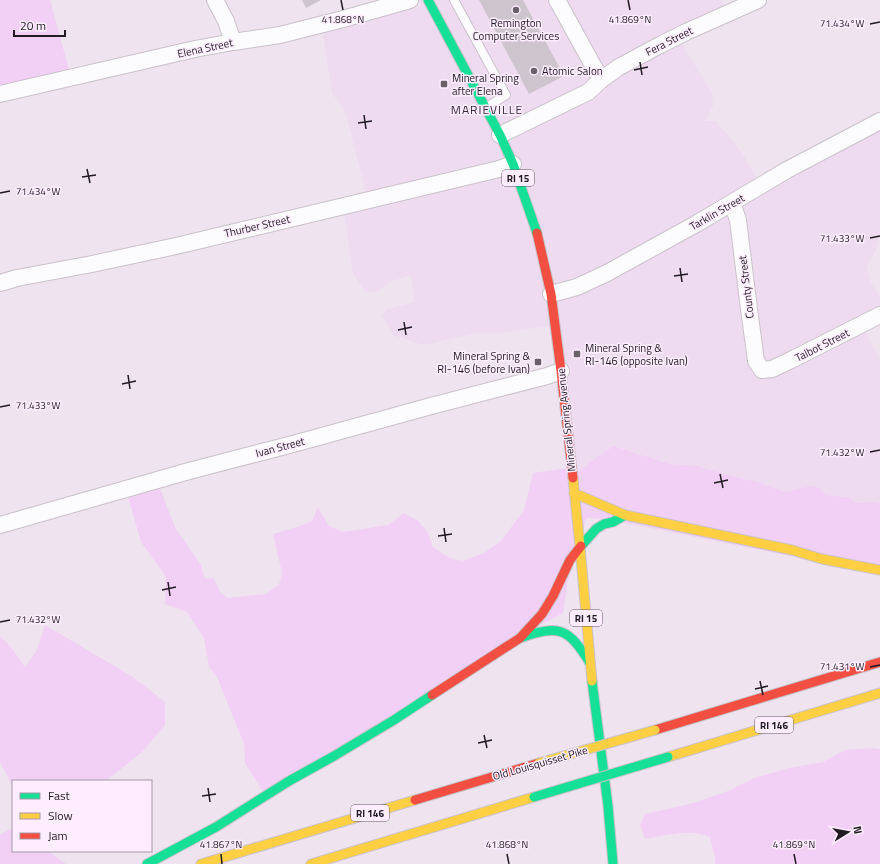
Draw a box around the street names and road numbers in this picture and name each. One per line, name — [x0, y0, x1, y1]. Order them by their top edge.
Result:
street label: Fera Street — [643, 22, 696, 60]
street label: Elena Street — [176, 34, 234, 62]
road number: RI 15 — [502, 170, 534, 186]
street label: Tarklin Street — [687, 190, 748, 234]
street label: Thurber Street — [222, 211, 292, 241]
street label: County Street — [734, 254, 758, 319]
street label: Talbot Street — [792, 324, 852, 366]
street label: Mineral Spring Avenue — [553, 367, 579, 472]
street label: Ivan Street — [254, 433, 306, 461]
road number: RI 15 — [570, 610, 602, 626]
road number: RI 146 — [755, 717, 793, 733]
street label: Old Louisquisset Pike — [491, 742, 590, 784]
road number: RI 146 — [351, 805, 389, 821]

